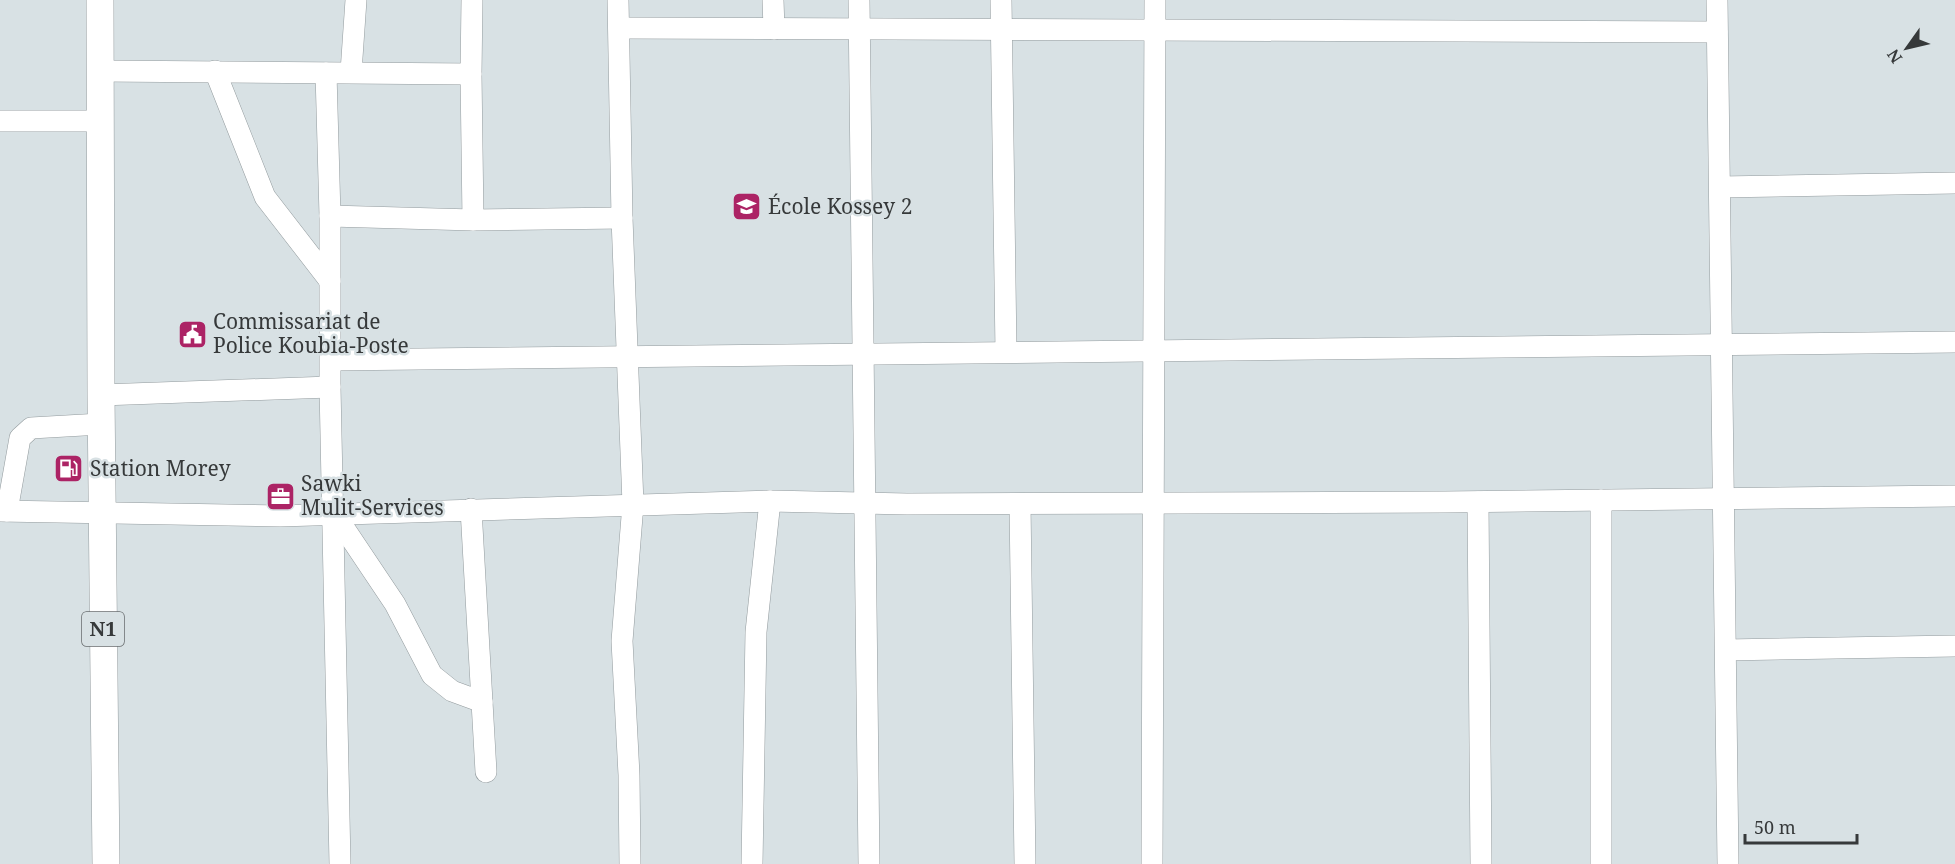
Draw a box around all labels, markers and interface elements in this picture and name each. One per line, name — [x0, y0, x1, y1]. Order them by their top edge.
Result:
north arrow — [1877, 18, 1937, 78]
text: N — [1882, 45, 1907, 68]
school or university icon: École Kossey 2 — [731, 191, 763, 223]
place label: École Kossey 2 — [768, 192, 912, 220]
place label: Commissariat de Police Koubia-Poste — [213, 307, 409, 359]
public building icon: Commissariat de Police Koubia-Poste — [176, 318, 208, 350]
fuel station icon: Station Morey — [53, 453, 85, 485]
place label: Station Morey — [90, 454, 231, 482]
place label: Sawki Mulit-Services — [301, 469, 444, 521]
office icon: Sawki Mulit-Services — [264, 480, 296, 512]
road number: N1 — [82, 612, 124, 646]
scale bar — [1745, 807, 1858, 845]
text: 50 m — [1754, 815, 1796, 839]

